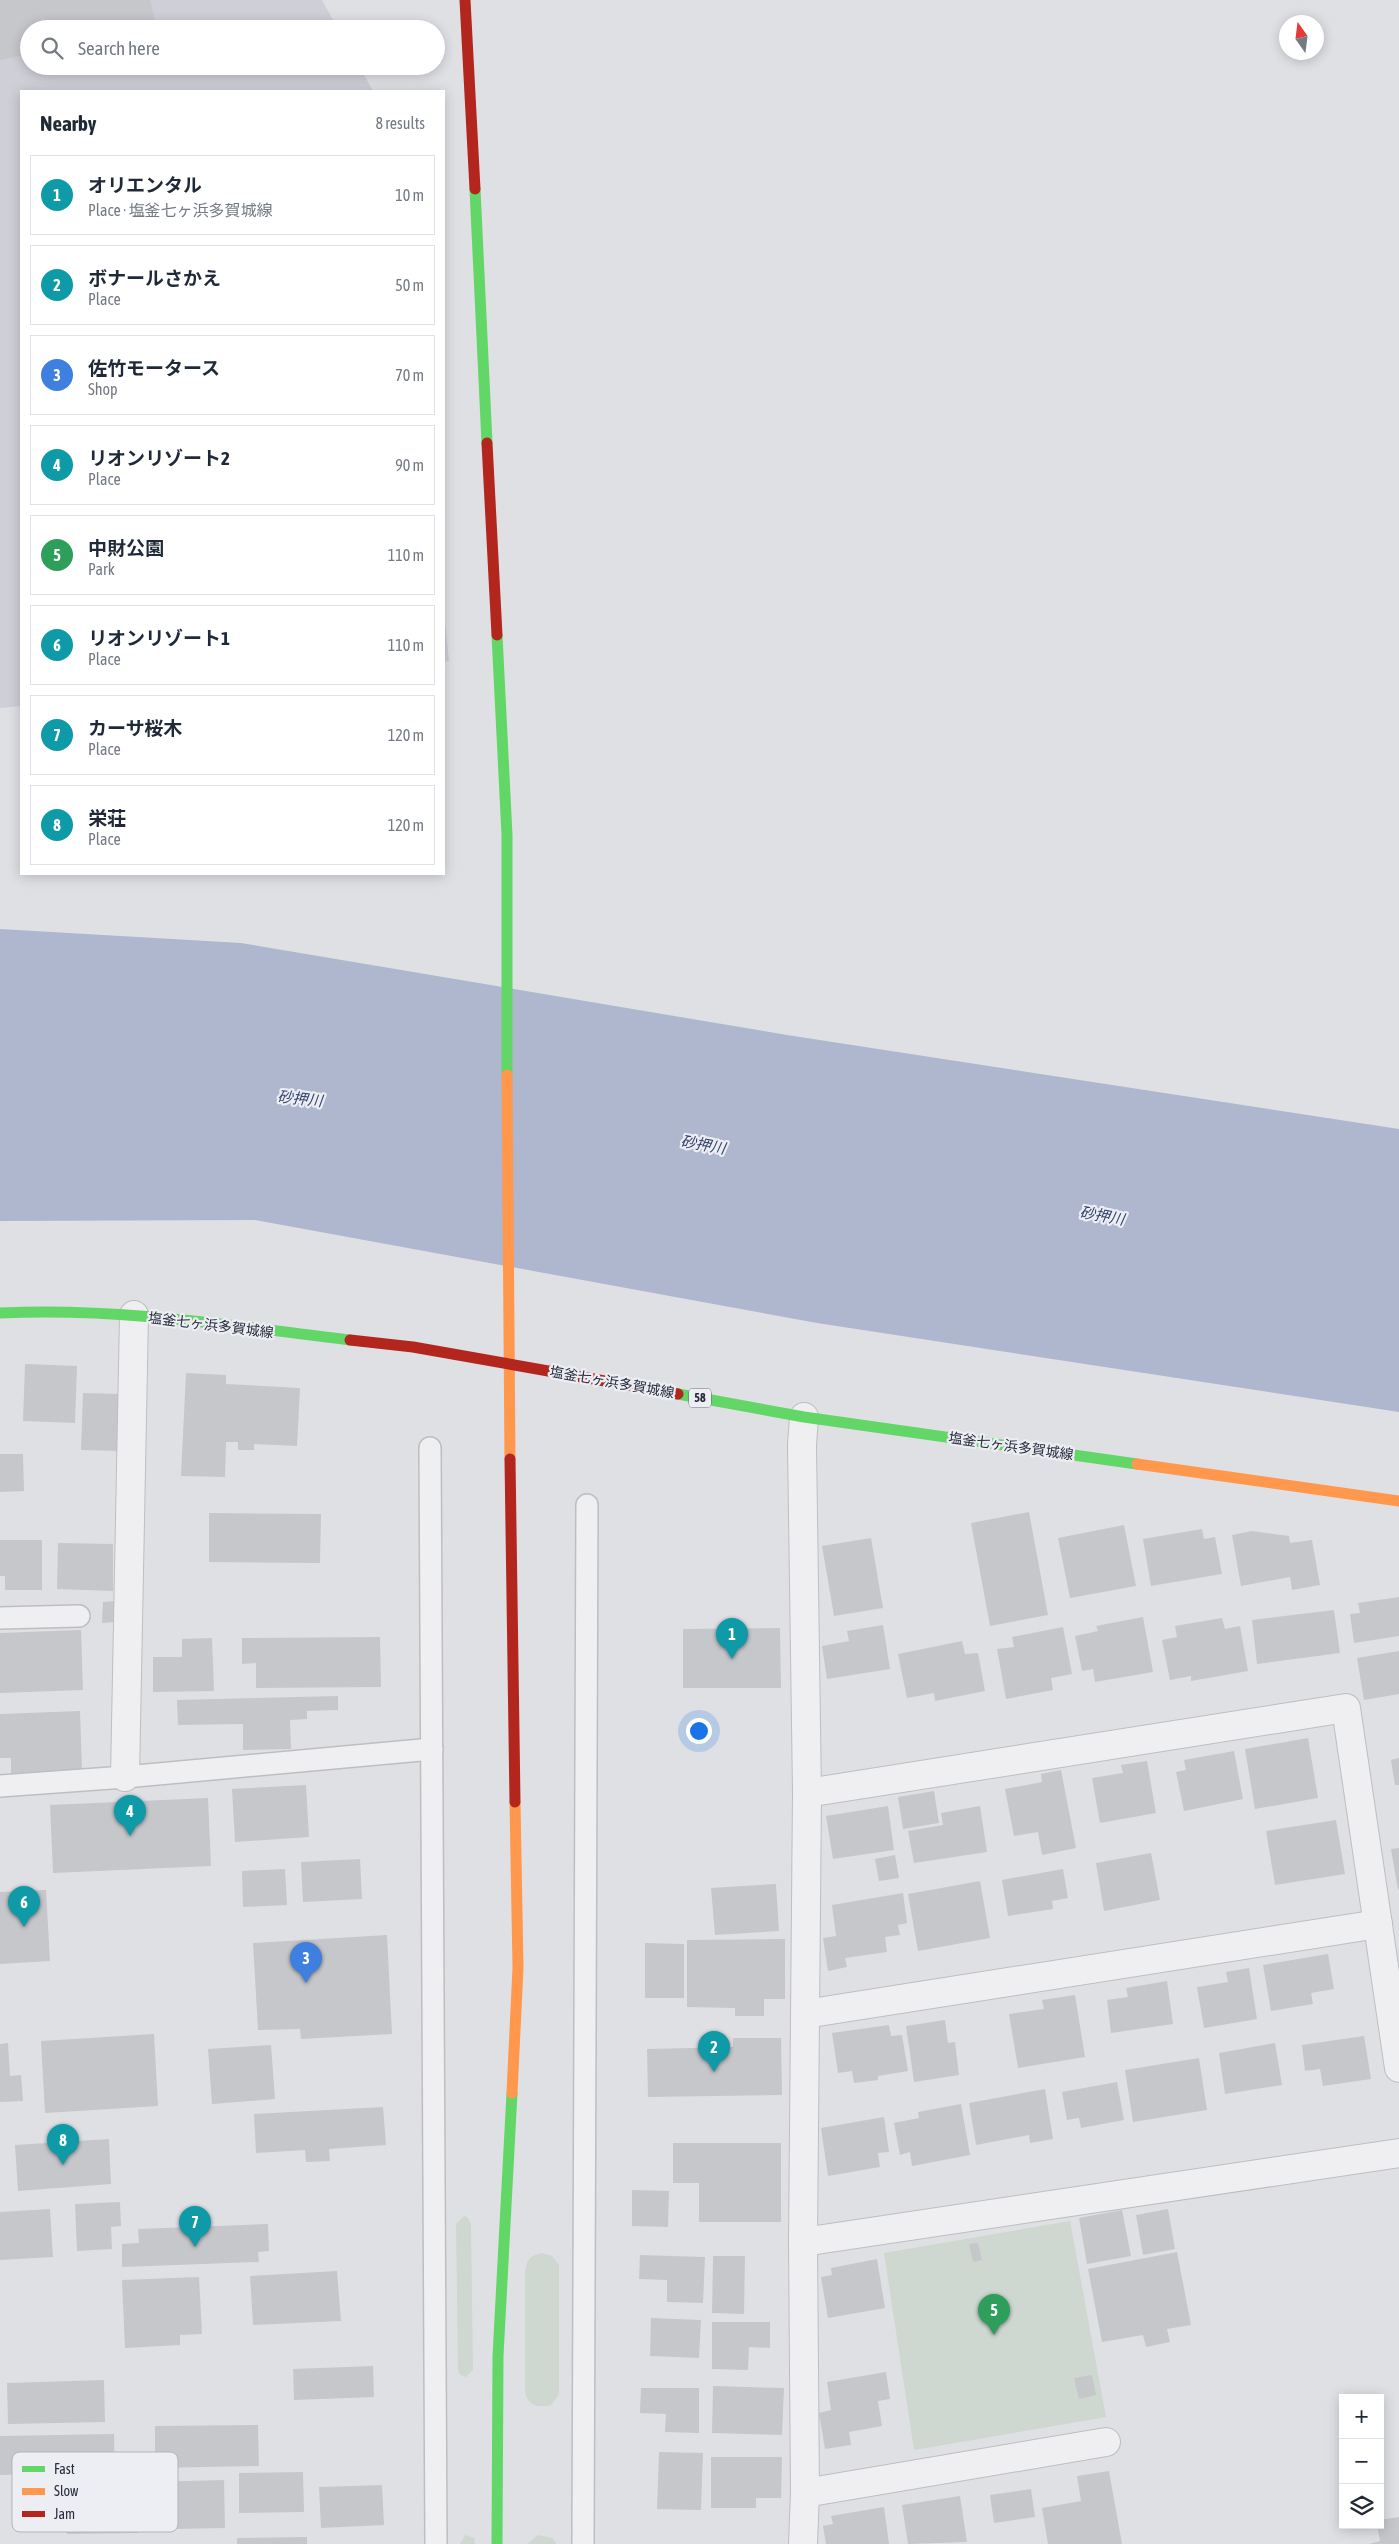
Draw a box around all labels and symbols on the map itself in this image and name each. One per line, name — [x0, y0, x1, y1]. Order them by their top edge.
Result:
north arrow — [1279, 15, 1324, 60]
water label: 砂押川 — [277, 1088, 325, 1110]
water label: 砂押川 — [679, 1132, 729, 1157]
water label: 砂押川 — [1078, 1203, 1128, 1228]
street label: 塩釜七ヶ浜多賀城線 — [147, 1309, 275, 1341]
street label: 塩釜七ヶ浜多賀城線 — [549, 1363, 675, 1401]
road number: 58 — [689, 1389, 711, 1408]
street label: 塩釜七ヶ浜多賀城線 — [947, 1429, 1075, 1463]
pin: 1 — [716, 1618, 748, 1659]
your location — [686, 1718, 712, 1744]
pin: 4 — [114, 1795, 146, 1836]
pin: 6 — [8, 1886, 40, 1927]
pin: 3 — [290, 1942, 322, 1983]
pin: 2 — [698, 2031, 730, 2072]
pin: 8 — [47, 2124, 79, 2165]
pin: 7 — [179, 2206, 211, 2247]
pin: 5 — [978, 2294, 1010, 2335]
legend — [12, 2452, 178, 2532]
text: Fast — [54, 2461, 75, 2477]
text: Slow — [54, 2483, 79, 2499]
text: Jam — [54, 2506, 75, 2522]

